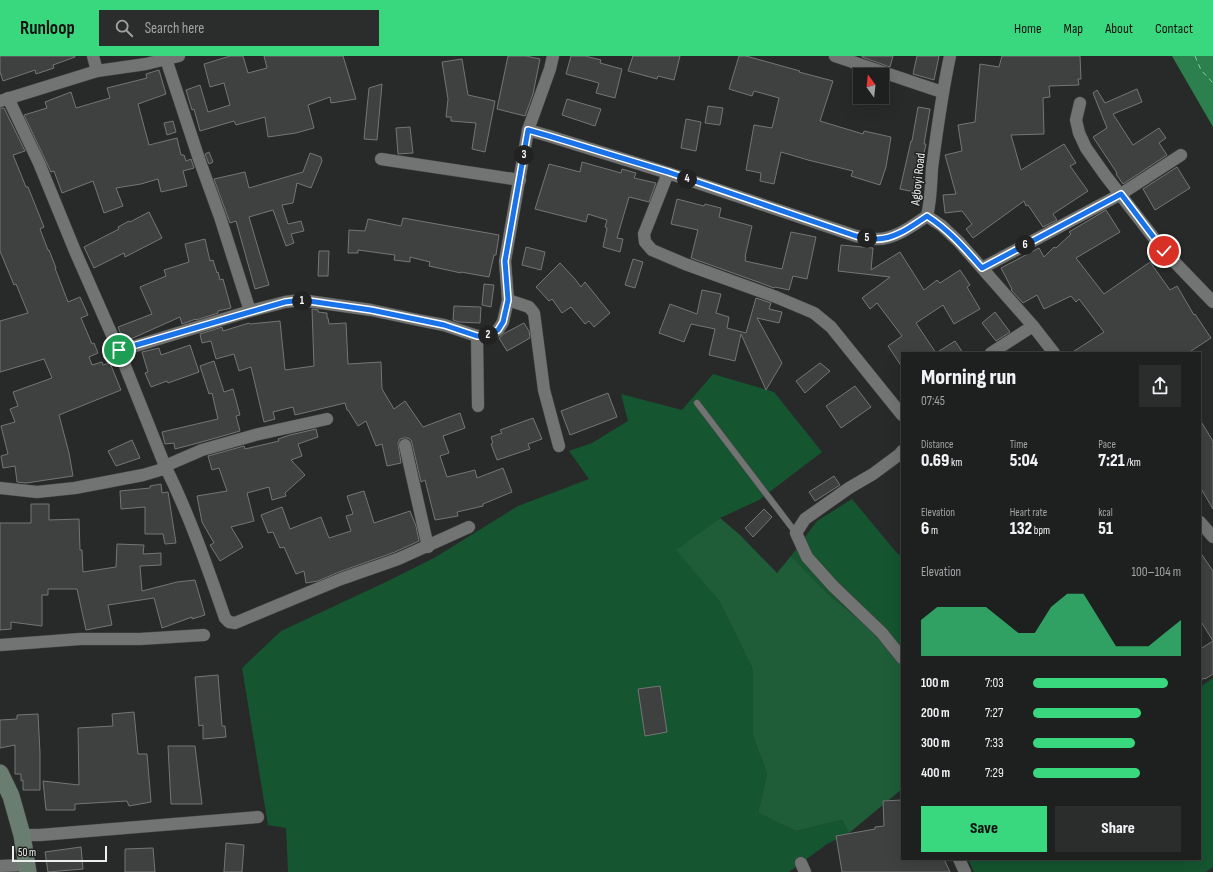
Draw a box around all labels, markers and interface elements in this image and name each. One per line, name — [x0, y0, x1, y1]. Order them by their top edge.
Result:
search box — [99, 10, 379, 46]
text: Runloop — [20, 17, 75, 40]
icon: search — [113, 17, 135, 39]
text: Search here — [145, 19, 204, 38]
text: Home — [1014, 20, 1042, 37]
text: Map — [1064, 20, 1083, 37]
text: About — [1105, 20, 1133, 37]
text: Contact — [1155, 20, 1193, 37]
north arrow — [853, 68, 889, 104]
map controls — [853, 68, 889, 104]
pin: 3 — [514, 145, 534, 165]
text: 3 — [522, 148, 526, 161]
street label: Agboyi Road — [907, 152, 929, 207]
pin: 4 — [677, 169, 697, 189]
text: 4 — [684, 172, 690, 185]
pin: 5 — [857, 228, 877, 248]
text: 5 — [865, 231, 869, 244]
pin — [1147, 234, 1181, 268]
pin: 6 — [1015, 235, 1035, 255]
text: 6 — [1022, 238, 1028, 251]
icon: check — [1153, 240, 1175, 262]
pin: 1 — [292, 291, 312, 311]
text: 1 — [300, 294, 304, 307]
pin: 2 — [478, 325, 498, 345]
text: 2 — [486, 328, 490, 341]
pin — [102, 333, 136, 367]
icon: arrive — [108, 339, 130, 361]
text: Morning run — [921, 364, 1016, 391]
button: share — [1139, 365, 1181, 407]
text: 07:45 — [921, 393, 945, 409]
text: Distance — [921, 438, 953, 451]
text: Time — [1010, 438, 1028, 451]
text: Pace — [1098, 438, 1116, 451]
text: 0.69 — [921, 451, 949, 471]
text: 5:04 — [1010, 451, 1038, 471]
text: 7:21 — [1098, 451, 1125, 471]
text: km — [949, 456, 962, 469]
text: /km — [1125, 456, 1141, 469]
text: Elevation — [921, 506, 955, 519]
text: Heart rate — [1010, 506, 1047, 519]
text: kcal — [1098, 506, 1113, 519]
text: 6 — [921, 519, 929, 539]
text: 132 — [1010, 519, 1032, 539]
text: 51 — [1098, 519, 1113, 539]
text: m — [929, 524, 938, 537]
text: bpm — [1032, 524, 1050, 537]
text: Elevation — [921, 564, 961, 580]
text: 100–104 m — [1131, 564, 1181, 580]
text: 100 m — [921, 675, 949, 691]
text: 7:03 — [985, 675, 1004, 691]
text: 200 m — [921, 705, 950, 721]
text: 7:27 — [985, 705, 1003, 721]
text: 300 m — [921, 735, 950, 751]
text: 7:33 — [985, 735, 1003, 751]
text: 400 m — [921, 765, 950, 781]
text: 7:29 — [985, 765, 1004, 781]
button: Save — [921, 806, 1047, 852]
button: Share — [1055, 806, 1181, 852]
scale bar — [12, 844, 107, 863]
text: 50 m — [18, 846, 36, 859]

